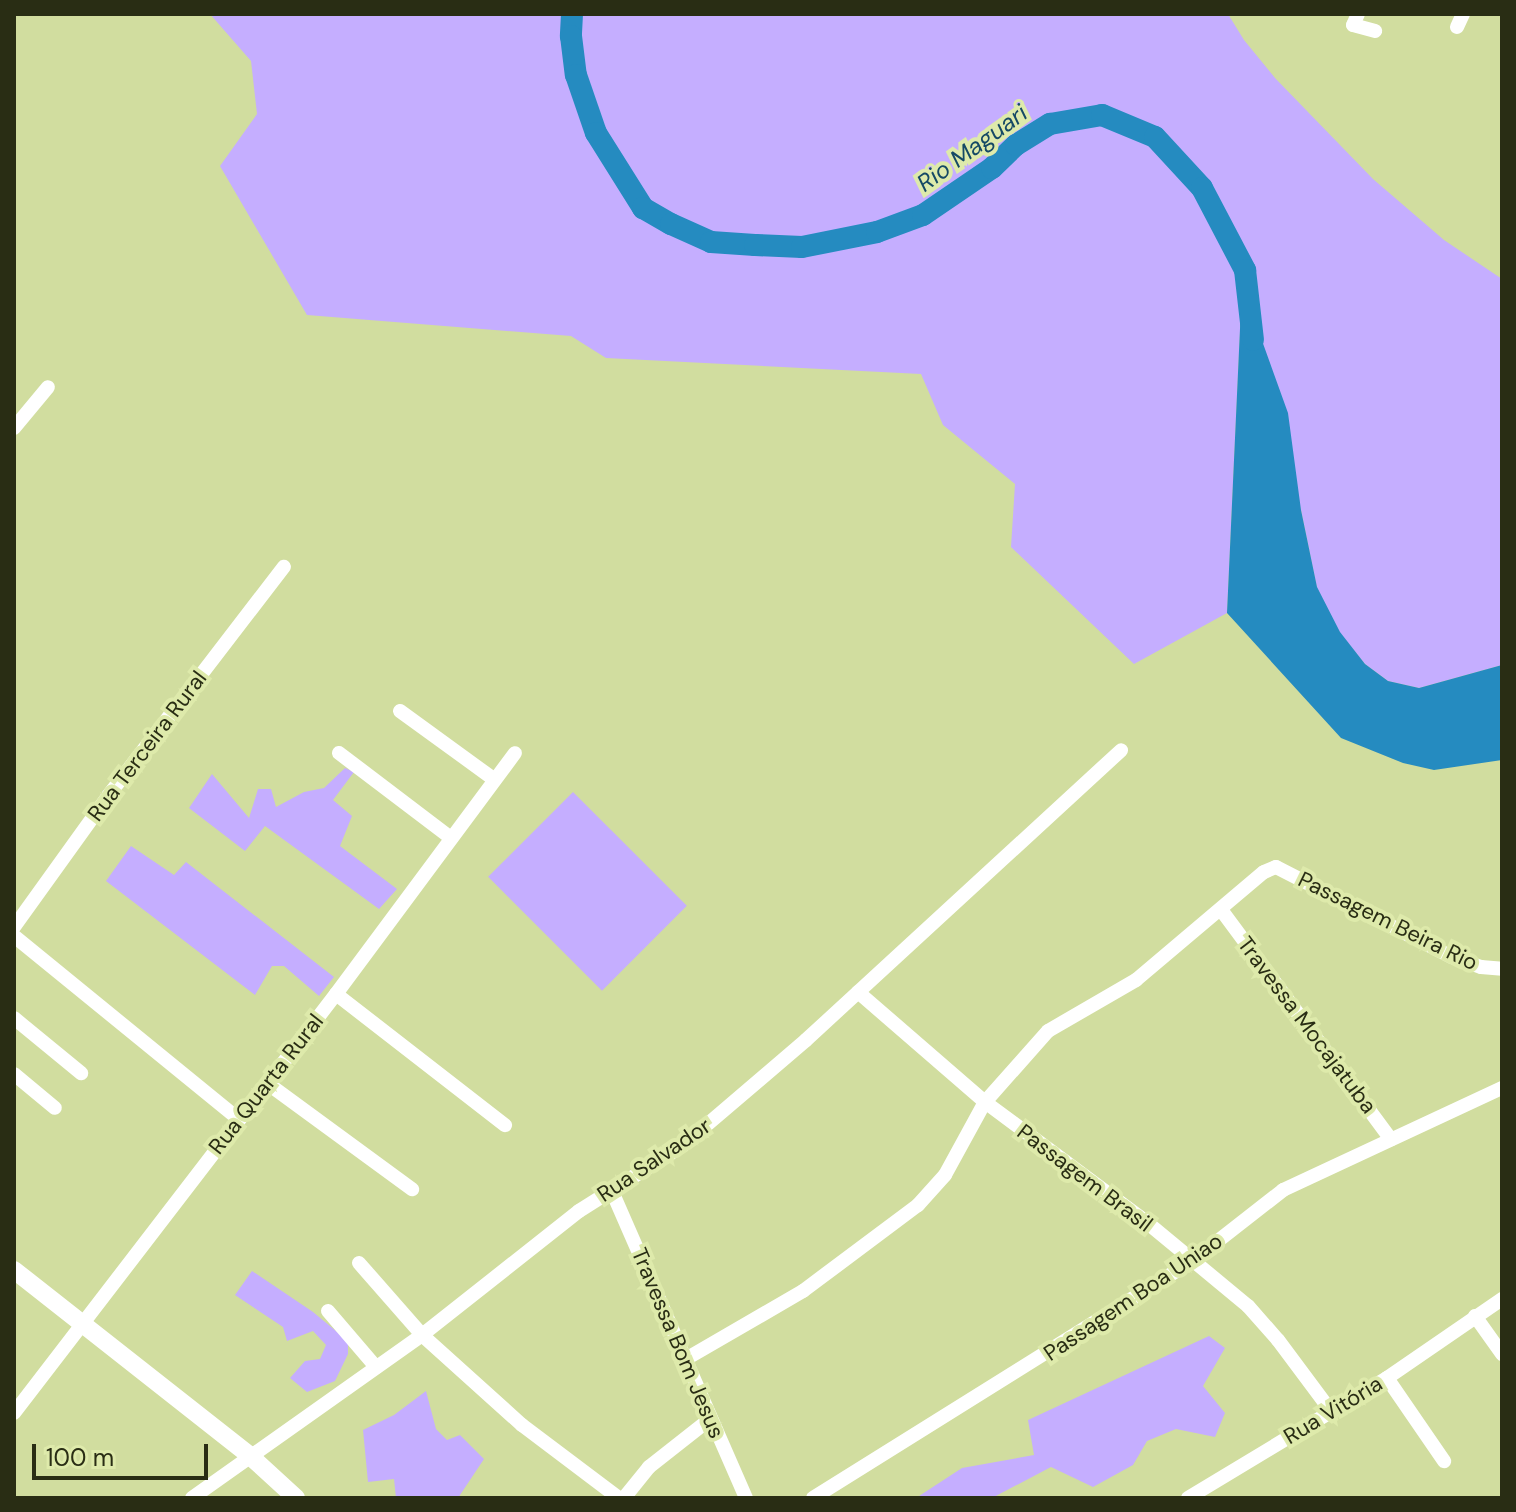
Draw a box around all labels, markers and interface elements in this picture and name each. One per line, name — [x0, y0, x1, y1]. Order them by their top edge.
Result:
water label: Rio Maguari — [911, 98, 1033, 198]
street label: Rua Terceira Rural — [82, 666, 212, 826]
street label: Passagem Beira Rio — [1294, 866, 1482, 976]
street label: Travessa Mocajatuba — [1232, 931, 1382, 1119]
street label: Rua Quarta Rural — [203, 1009, 329, 1159]
street label: Rua Salvador — [592, 1112, 716, 1208]
street label: Passagem Brasil — [1012, 1119, 1158, 1237]
street label: Passagem Boa Uniao — [1039, 1227, 1227, 1367]
street label: Travessa Bom Jesus — [626, 1244, 730, 1442]
street label: Rua Vitória — [1279, 1370, 1387, 1450]
scale bar — [36, 1428, 212, 1478]
text: 100 m — [46, 1442, 114, 1473]

